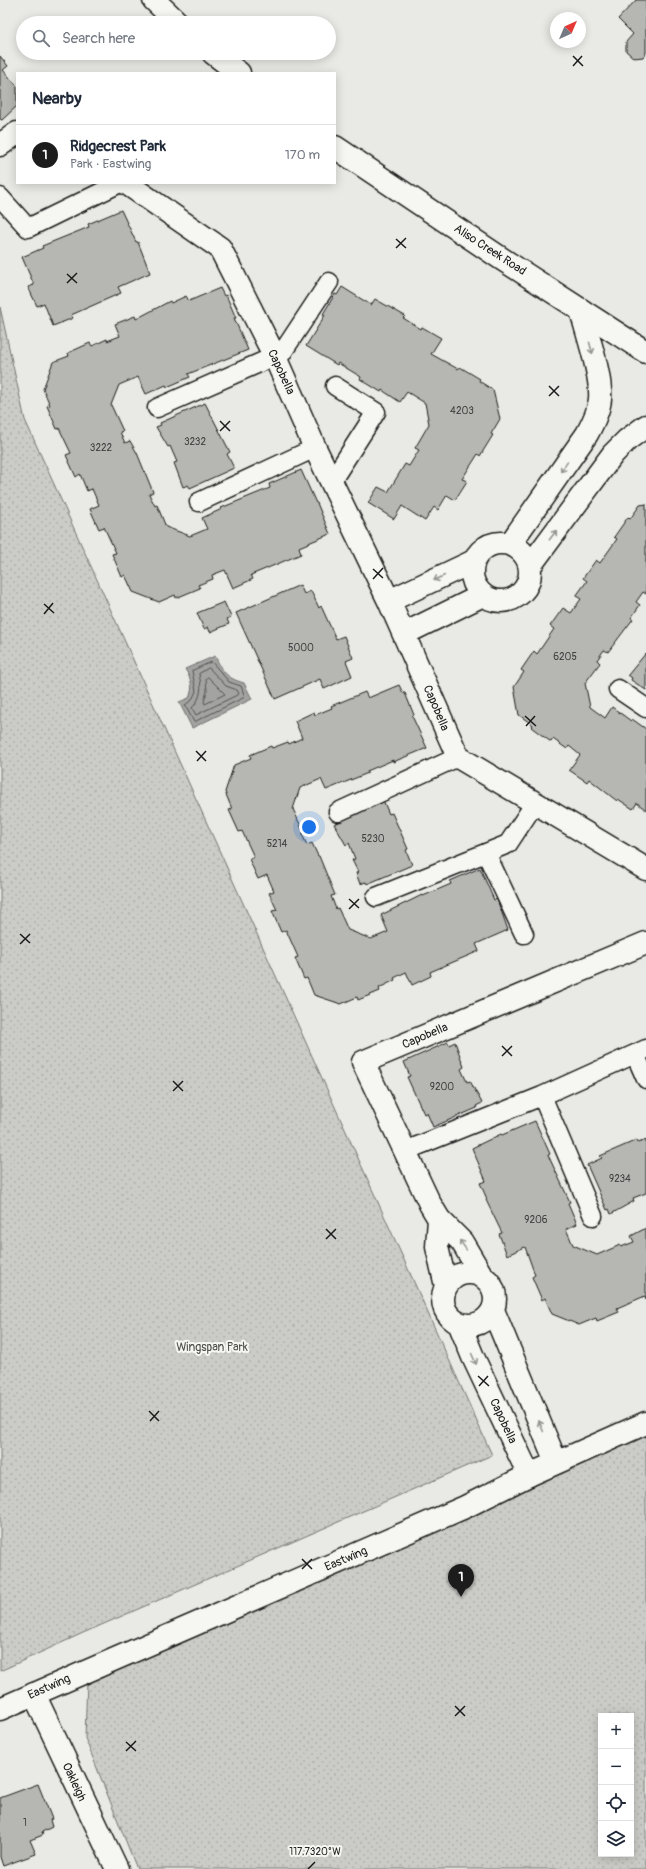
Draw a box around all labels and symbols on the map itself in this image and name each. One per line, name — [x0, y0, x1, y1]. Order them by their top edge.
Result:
north arrow — [550, 12, 586, 48]
street label: Aliso Creek Road — [451, 221, 529, 279]
one-way arrow — [588, 341, 595, 354]
street label: Capobella — [264, 347, 298, 397]
house number: 4203 — [450, 405, 474, 417]
house number: 3232 — [184, 436, 206, 448]
house number: 3222 — [90, 442, 113, 454]
one-way arrow — [560, 461, 568, 472]
one-way arrow — [549, 530, 557, 541]
one-way arrow — [433, 575, 445, 582]
house number: 5000 — [288, 642, 314, 654]
house number: 6205 — [553, 651, 577, 663]
street label: Capobella — [420, 683, 452, 733]
your location — [299, 817, 319, 837]
house number: 5230 — [361, 833, 385, 845]
house number: 5214 — [267, 838, 288, 850]
street label: Capobella — [400, 1020, 450, 1052]
house number: 9200 — [430, 1081, 454, 1093]
house number: 9234 — [609, 1173, 631, 1185]
house number: 9206 — [524, 1214, 548, 1226]
one-way arrow — [459, 1240, 467, 1251]
park label: Wingspan Park — [176, 1340, 248, 1355]
one-way arrow — [471, 1352, 478, 1364]
street label: Capobella — [486, 1396, 520, 1446]
one-way arrow — [537, 1421, 545, 1433]
street label: Eastwing — [322, 1543, 370, 1575]
pin: 1 — [448, 1564, 474, 1597]
street label: Eastwing — [25, 1671, 73, 1703]
street label: Oakleigh — [59, 1760, 90, 1804]
house number: 1 — [23, 1817, 27, 1829]
text: 117.7320°W — [289, 1846, 341, 1858]

